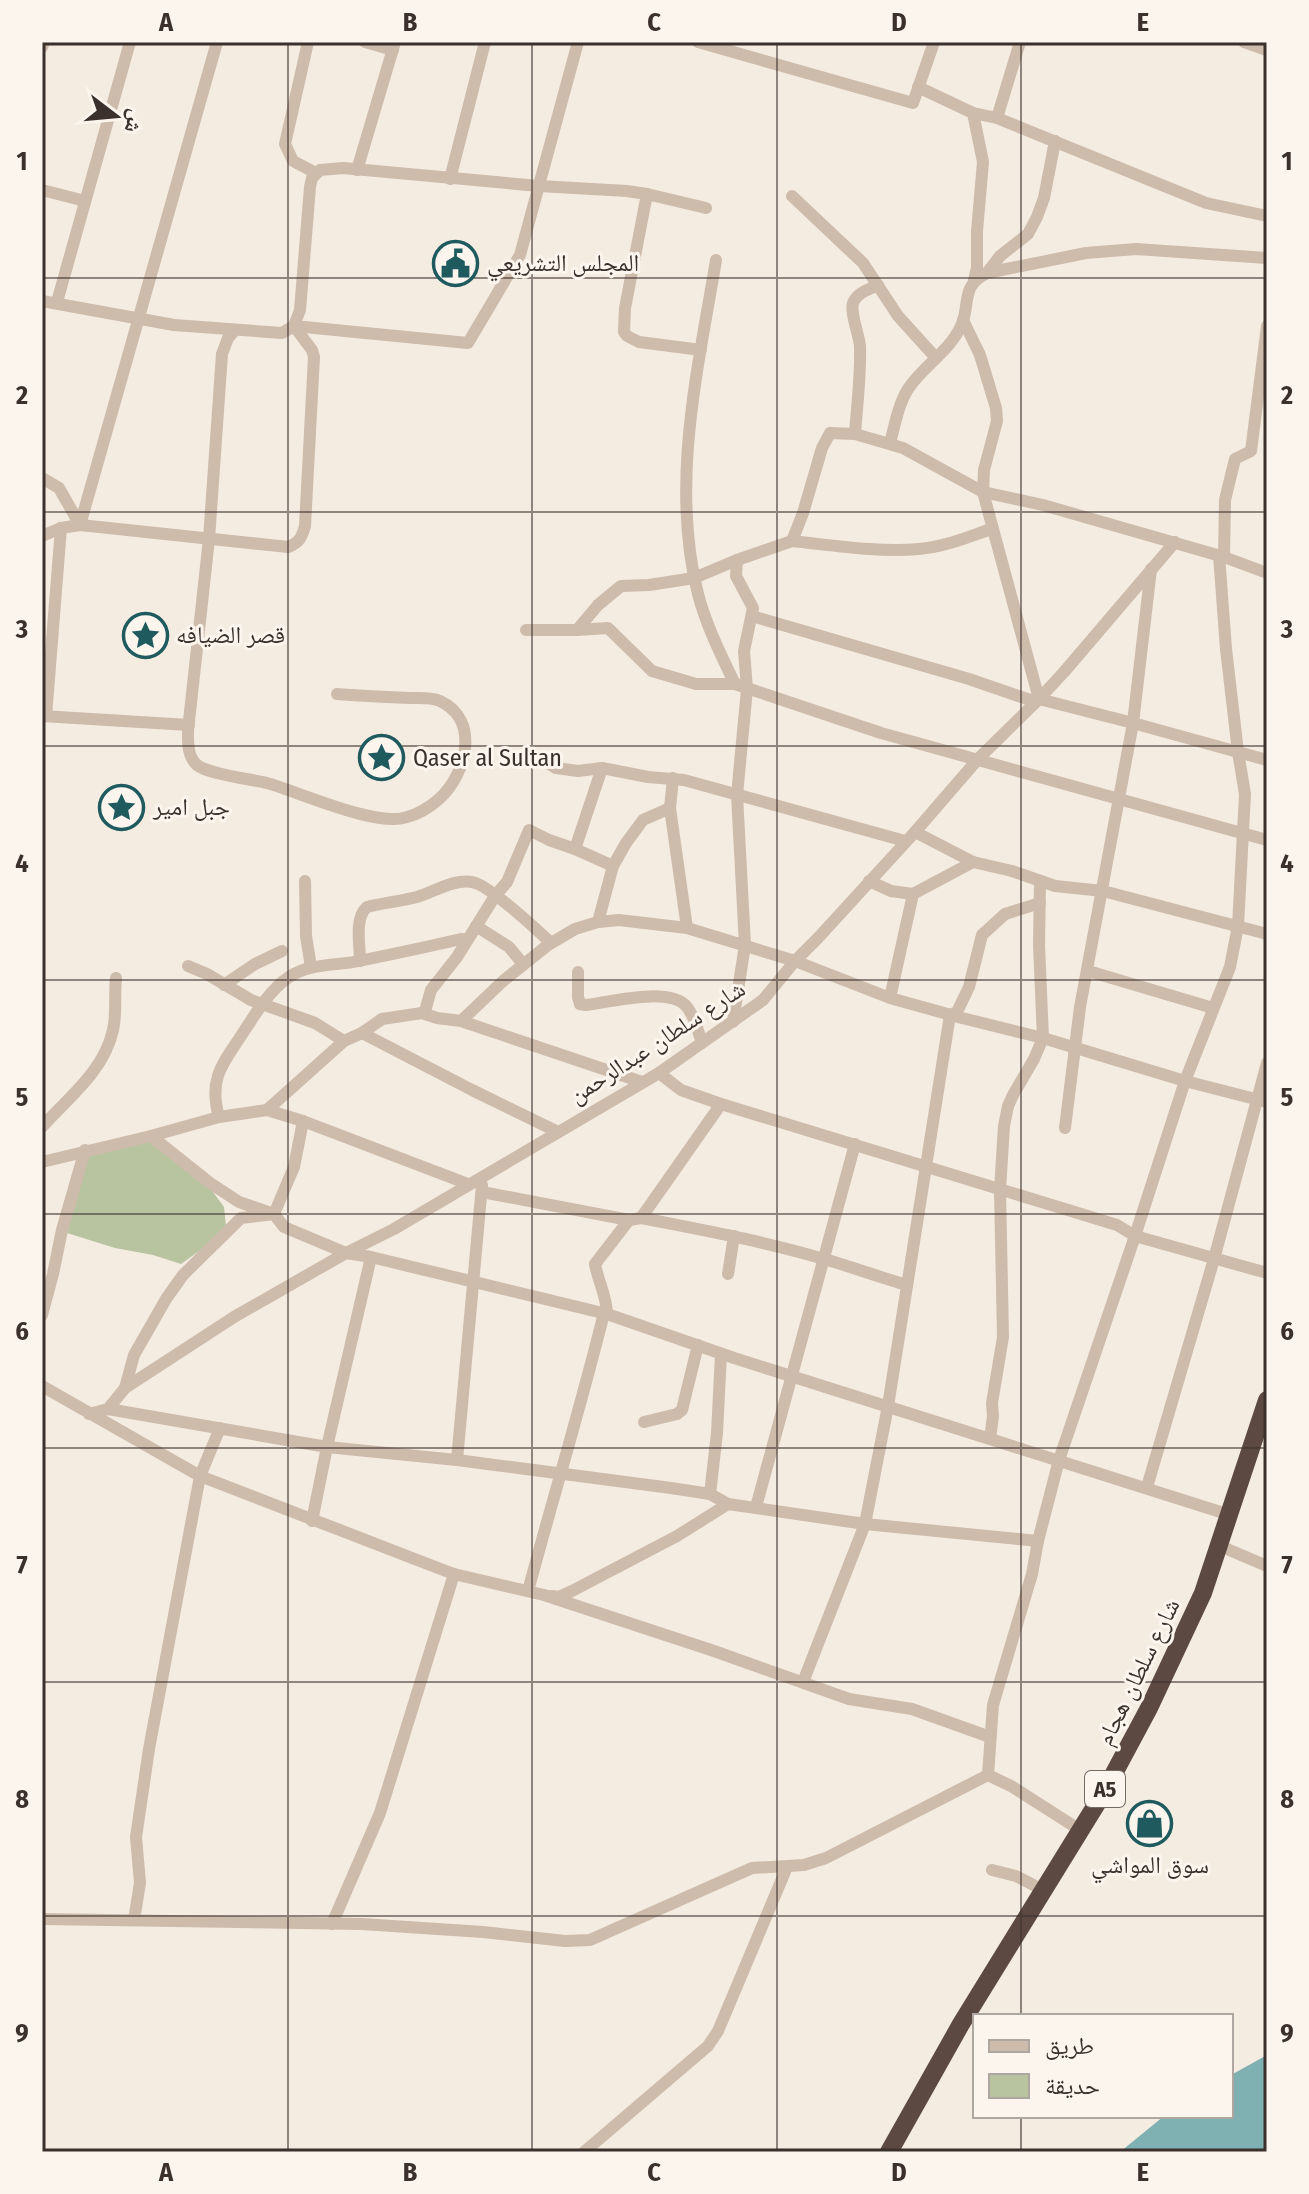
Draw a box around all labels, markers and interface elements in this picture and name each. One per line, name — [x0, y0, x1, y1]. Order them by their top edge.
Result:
text: A — [158, 7, 174, 38]
text: B — [403, 7, 418, 38]
text: C — [647, 7, 661, 38]
text: D — [891, 7, 907, 38]
text: E — [1137, 7, 1149, 38]
north arrow — [76, 76, 156, 156]
text: ش — [119, 106, 151, 136]
text: 1 — [17, 146, 28, 177]
text: 1 — [1282, 146, 1293, 177]
public building icon: المجلس التشريعي — [432, 239, 480, 287]
place label: المجلس التشريعي — [487, 249, 639, 282]
text: 2 — [15, 380, 28, 411]
text: 2 — [1280, 380, 1293, 411]
place icon: قصر الضيافه — [121, 611, 169, 659]
text: 3 — [15, 614, 28, 645]
text: 3 — [1280, 614, 1293, 645]
place label: قصر الضيافه — [176, 621, 285, 649]
place icon: Qaser al Sultan — [358, 734, 406, 782]
place label: Qaser al Sultan — [413, 744, 562, 772]
place icon: جبل امير — [98, 783, 146, 831]
place label: جبل امير — [152, 793, 230, 821]
text: 4 — [15, 848, 29, 879]
text: 4 — [1280, 848, 1294, 879]
street label: شارع سلطان عبدالرحمن — [564, 975, 751, 1110]
text: 5 — [16, 1082, 29, 1113]
text: 5 — [1281, 1082, 1294, 1113]
text: 6 — [15, 1316, 29, 1347]
text: 6 — [1280, 1316, 1294, 1347]
text: 7 — [16, 1550, 28, 1581]
text: 7 — [1281, 1550, 1293, 1581]
street label: شارع سلطان هجام — [1090, 1594, 1187, 1751]
road number: A5 — [1085, 1771, 1125, 1807]
text: 8 — [15, 1784, 29, 1815]
text: 8 — [1280, 1784, 1294, 1815]
shop icon: سوق المواشي — [1126, 1799, 1174, 1847]
place label: سوق المواشي — [1091, 1851, 1209, 1884]
legend — [973, 2014, 1233, 2118]
text: 9 — [15, 2018, 29, 2049]
text: 9 — [1280, 2018, 1294, 2049]
text: طريق — [1045, 2032, 1094, 2060]
text: حديقة — [1045, 2072, 1100, 2100]
text: A — [158, 2157, 174, 2188]
text: B — [403, 2157, 418, 2188]
text: C — [647, 2157, 661, 2188]
text: D — [891, 2157, 907, 2188]
text: E — [1137, 2157, 1149, 2188]

